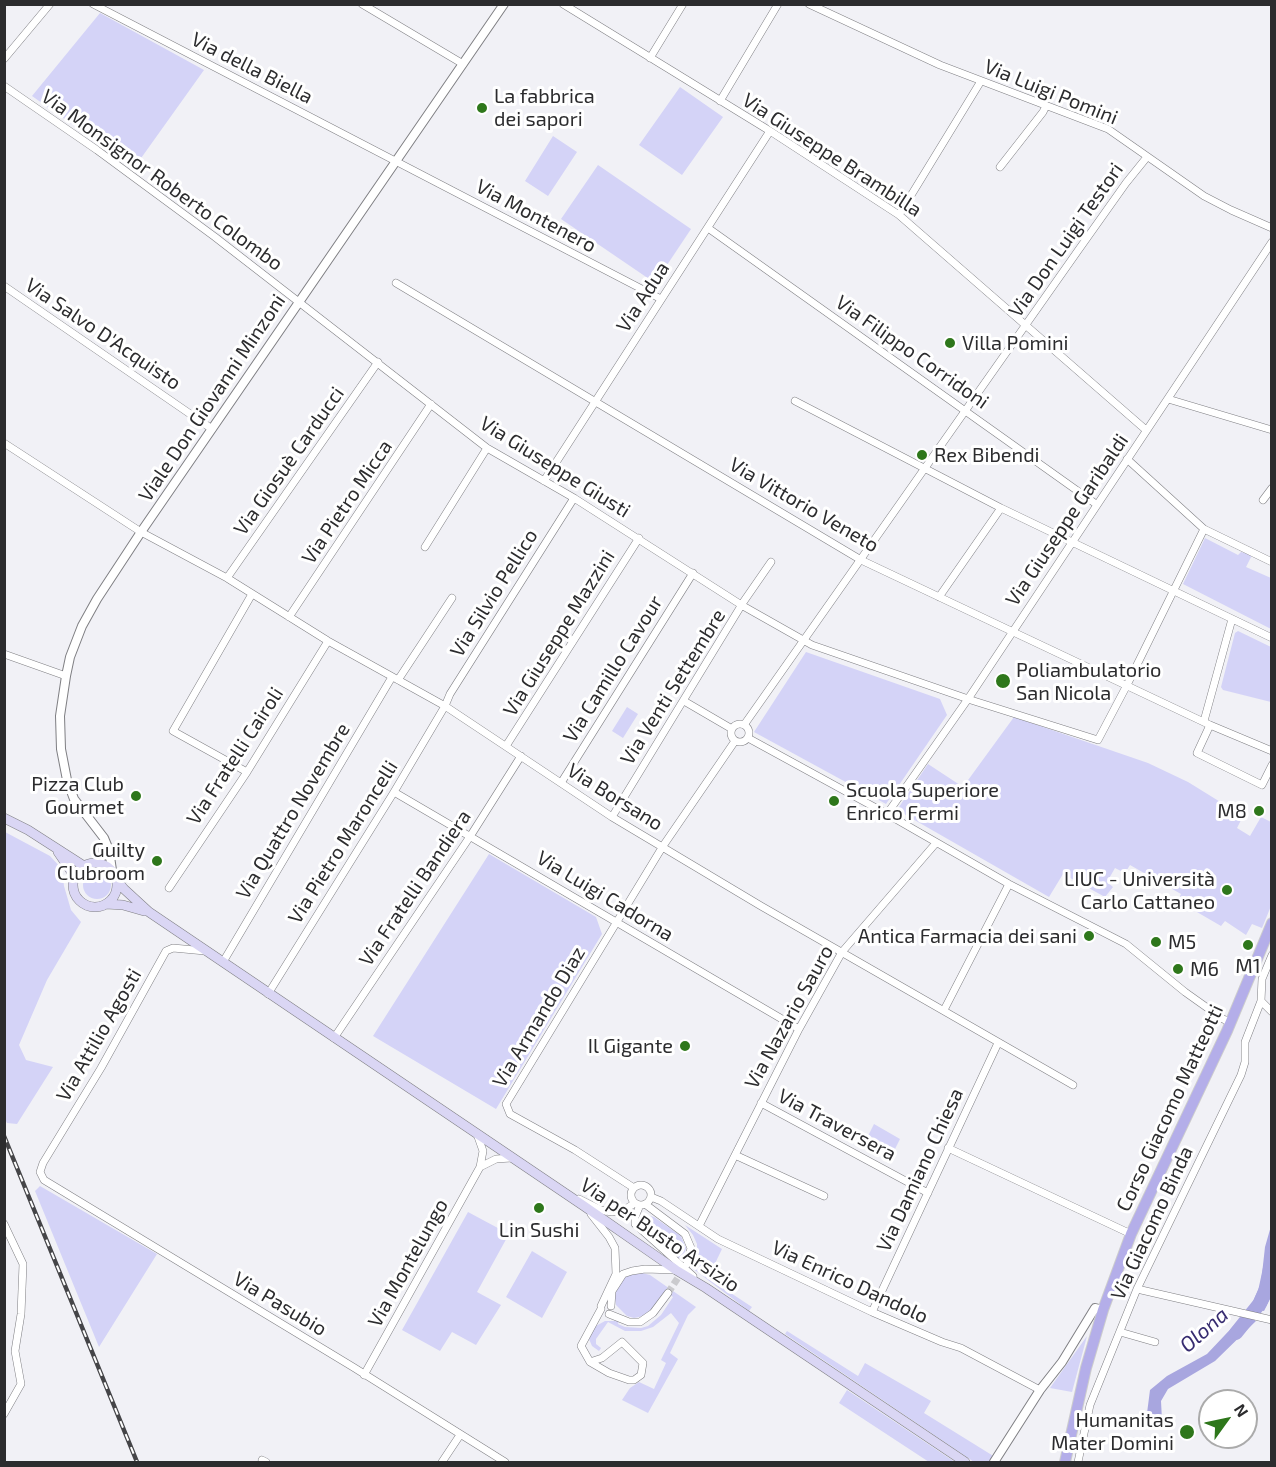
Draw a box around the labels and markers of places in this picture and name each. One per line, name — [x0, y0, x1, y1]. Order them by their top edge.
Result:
place label: La fabbrica dei sapori — [494, 84, 595, 131]
marker: La fabbrica dei sapori — [475, 101, 489, 115]
place label: Villa Pomini — [962, 331, 1069, 355]
marker: Villa Pomini — [943, 336, 957, 350]
place label: Rex Bibendi — [934, 443, 1040, 467]
marker: Rex Bibendi — [915, 448, 929, 462]
place label: Poliambulatorio San Nicola — [1016, 658, 1161, 705]
marker: Poliambulatorio San Nicola — [994, 672, 1012, 690]
place label: Pizza Club Gourmet — [31, 772, 124, 819]
place label: Scuola Superiore Enrico Fermi — [846, 778, 999, 825]
marker: Pizza Club Gourmet — [129, 789, 143, 803]
marker: Scuola Superiore Enrico Fermi — [827, 794, 841, 808]
place label: M8 — [1217, 799, 1247, 823]
marker: M8 — [1252, 804, 1266, 818]
place label: Guilty Clubroom — [57, 838, 145, 885]
marker: Guilty Clubroom — [150, 854, 164, 868]
place label: LIUC - Università Carlo Cattaneo — [1064, 867, 1215, 914]
marker: LIUC - Università Carlo Cattaneo — [1220, 883, 1234, 897]
place label: Antica Farmacia dei sani — [858, 924, 1077, 948]
marker: Antica Farmacia dei sani — [1082, 929, 1096, 943]
place label: M5 — [1168, 930, 1196, 954]
marker: M5 — [1149, 935, 1163, 949]
marker: M1 — [1241, 938, 1255, 952]
place label: M1 — [1235, 954, 1261, 978]
place label: M6 — [1190, 957, 1219, 981]
marker: M6 — [1171, 962, 1185, 976]
place label: Il Gigante — [588, 1034, 673, 1058]
marker: Il Gigante — [678, 1039, 692, 1053]
marker: Lin Sushi — [532, 1201, 546, 1215]
place label: Lin Sushi — [499, 1218, 579, 1242]
place label: Humanitas Mater Domini — [1051, 1408, 1174, 1455]
marker: Humanitas Mater Domini — [1178, 1423, 1196, 1441]

